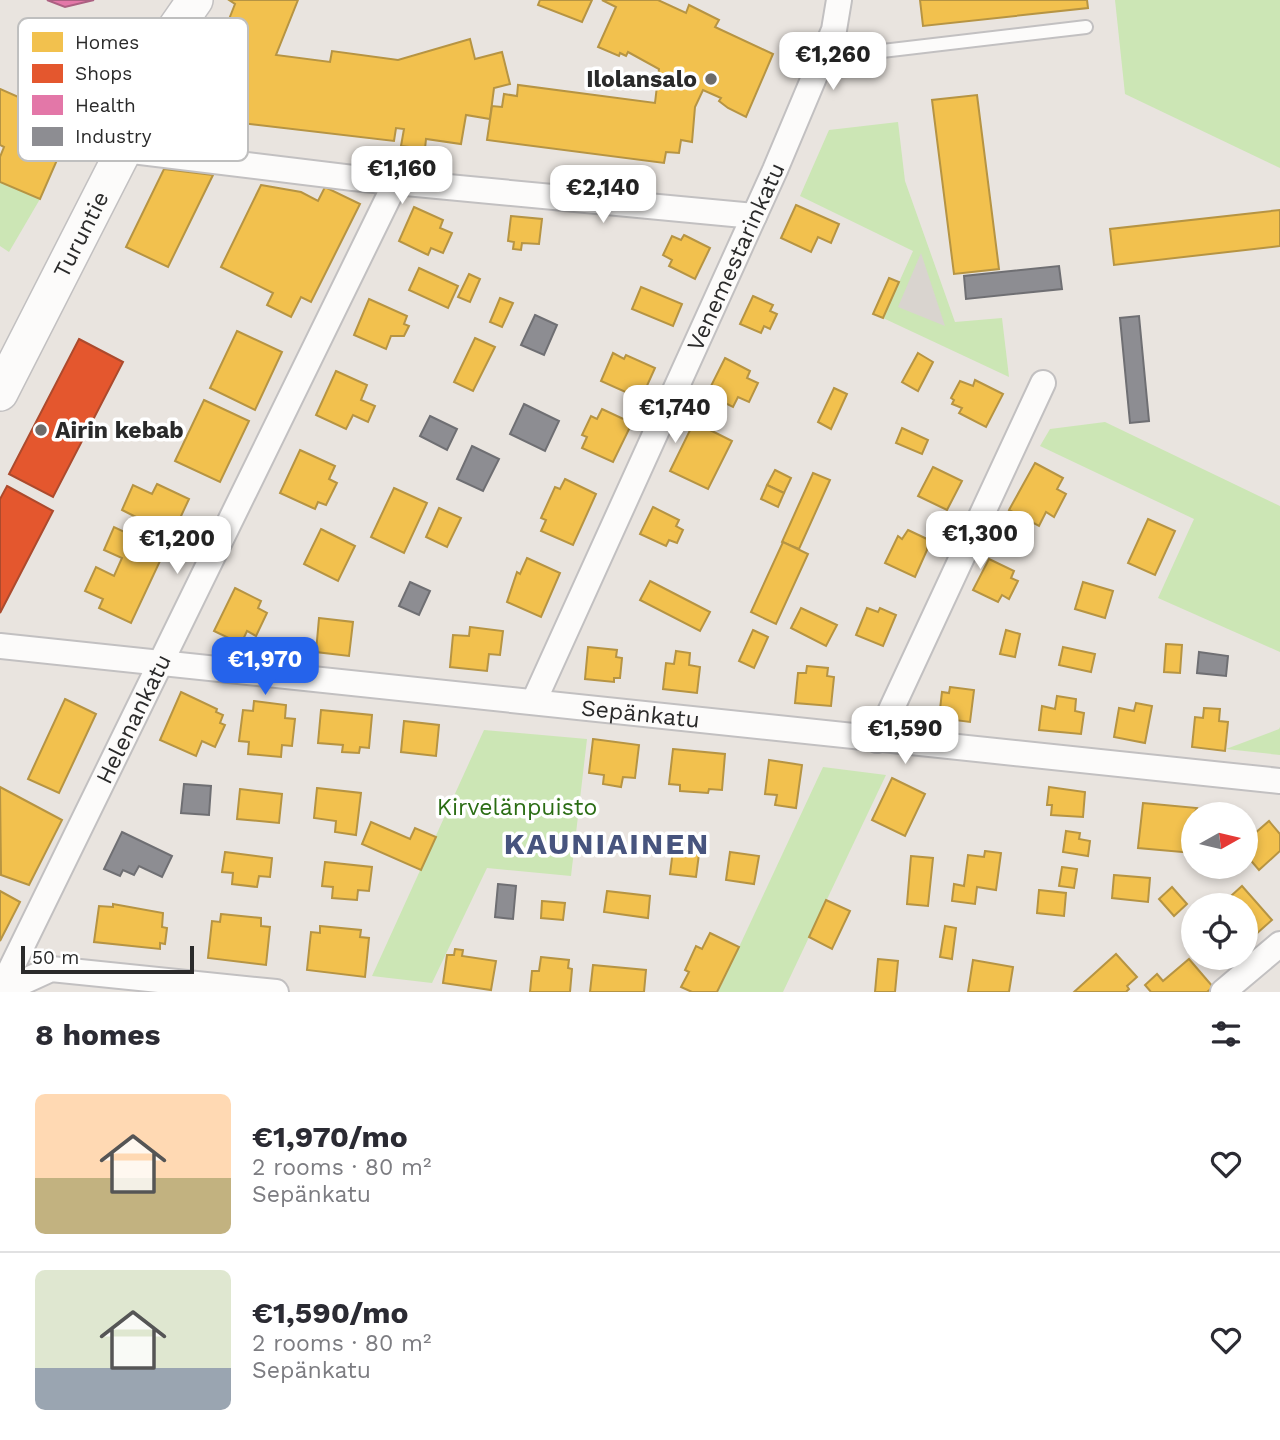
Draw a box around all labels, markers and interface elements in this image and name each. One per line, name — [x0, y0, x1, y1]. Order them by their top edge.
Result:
legend — [18, 18, 248, 161]
text: Homes — [75, 31, 139, 54]
pin: €1,260 — [776, 32, 890, 92]
text: €1,260 — [795, 41, 871, 68]
text: Shops — [75, 62, 132, 85]
place label: Ilolansalo — [586, 66, 697, 93]
marker: Ilolansalo — [703, 71, 719, 87]
text: Health — [75, 94, 136, 117]
text: Industry — [75, 125, 152, 148]
pin: €1,160 — [345, 146, 459, 206]
text: €1,160 — [367, 155, 437, 182]
street label: Venemestarinkatu — [682, 159, 791, 355]
pin: €2,140 — [546, 166, 660, 225]
text: €2,140 — [566, 174, 640, 201]
street label: Turuntie — [48, 187, 115, 282]
pin: €1,740 — [618, 386, 732, 445]
text: €1,740 — [639, 394, 711, 421]
place label: Airin kebab — [55, 417, 184, 444]
marker: Airin kebab — [33, 422, 49, 438]
pin: €1,300 — [923, 512, 1037, 571]
pin: €1,200 — [120, 516, 234, 576]
text: €1,300 — [942, 520, 1018, 547]
text: €1,200 — [139, 525, 215, 552]
pin: €1,970 — [208, 638, 322, 697]
text: €1,970 — [228, 646, 302, 673]
street label: Helenankatu — [91, 650, 177, 788]
street label: Sepänkatu — [580, 694, 701, 734]
pin: €1,590 — [848, 706, 962, 766]
text: €1,590 — [867, 715, 943, 742]
park label: Kirvelänpuisto — [437, 794, 597, 821]
north arrow — [1181, 802, 1258, 878]
map controls — [1181, 802, 1258, 970]
district label: KAUNIAINEN — [504, 826, 710, 861]
button: locate — [1181, 893, 1258, 970]
scale bar — [21, 943, 194, 975]
text: 50 m — [32, 946, 79, 969]
icon: filters — [1207, 1015, 1245, 1053]
text: 8 homes — [35, 1017, 161, 1052]
text: €1,970/mo — [252, 1119, 408, 1154]
icon: home — [91, 1122, 175, 1206]
icon: heart — [1207, 1145, 1245, 1183]
text: 2 rooms · 80 m² — [252, 1154, 431, 1181]
text: Sepänkatu — [252, 1181, 371, 1208]
text: €1,590/mo — [252, 1295, 409, 1330]
icon: home — [91, 1298, 175, 1382]
icon: heart — [1207, 1321, 1245, 1359]
text: 2 rooms · 80 m² — [252, 1330, 431, 1357]
text: Sepänkatu — [252, 1357, 371, 1384]

